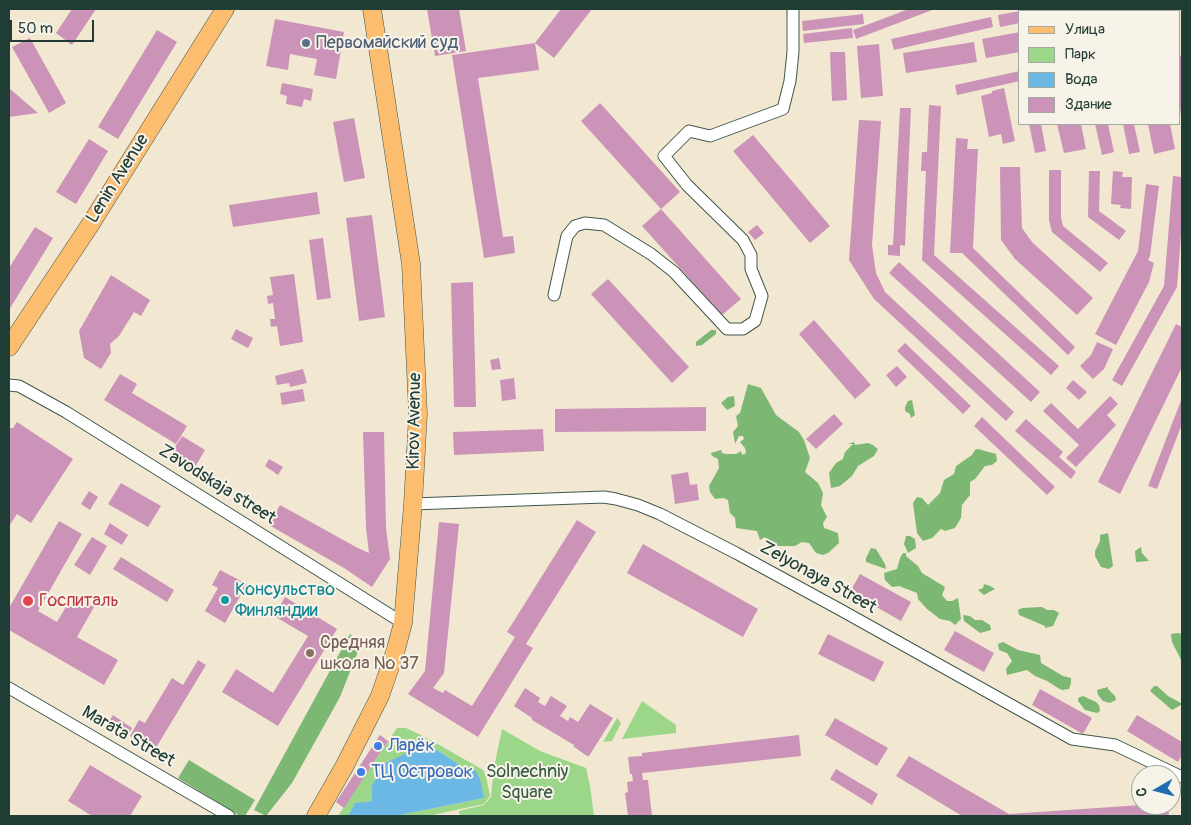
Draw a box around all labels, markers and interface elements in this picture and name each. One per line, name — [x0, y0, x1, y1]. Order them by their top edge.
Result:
scale bar — [12, 10, 96, 42]
legend — [1018, 10, 1181, 125]
text: 50 m — [18, 19, 53, 38]
text: Улица — [1065, 20, 1105, 39]
place label: Первомайский суд — [316, 32, 458, 54]
marker: Первомайский суд — [300, 37, 312, 49]
text: Парк — [1065, 45, 1096, 64]
text: Вода — [1065, 70, 1098, 89]
text: Здание — [1065, 95, 1112, 114]
street label: Lenin Avenue — [82, 130, 154, 228]
street label: Kirov Avenue — [403, 372, 427, 470]
street label: Zavodskaja street — [154, 440, 280, 530]
street label: Zelyonaya Street — [756, 537, 880, 619]
place label: Консульство Финляндии — [235, 579, 335, 622]
place label: Госпиталь — [39, 590, 119, 612]
marker: Госпиталь — [21, 594, 35, 608]
marker: Консульство Финляндии — [219, 594, 231, 606]
place label: Средняя школа № 37 — [320, 632, 419, 674]
marker: Средняя школа № 37 — [304, 647, 316, 659]
street label: Marata Street — [78, 702, 178, 772]
place label: Ларёк — [388, 735, 435, 757]
marker: Ларёк — [372, 740, 384, 752]
place label: ТЦ Островок — [371, 761, 473, 783]
park label: Solnechniy Square — [486, 761, 568, 804]
north arrow — [1131, 765, 1181, 815]
marker: ТЦ Островок — [355, 766, 367, 778]
text: С — [1133, 787, 1151, 797]

